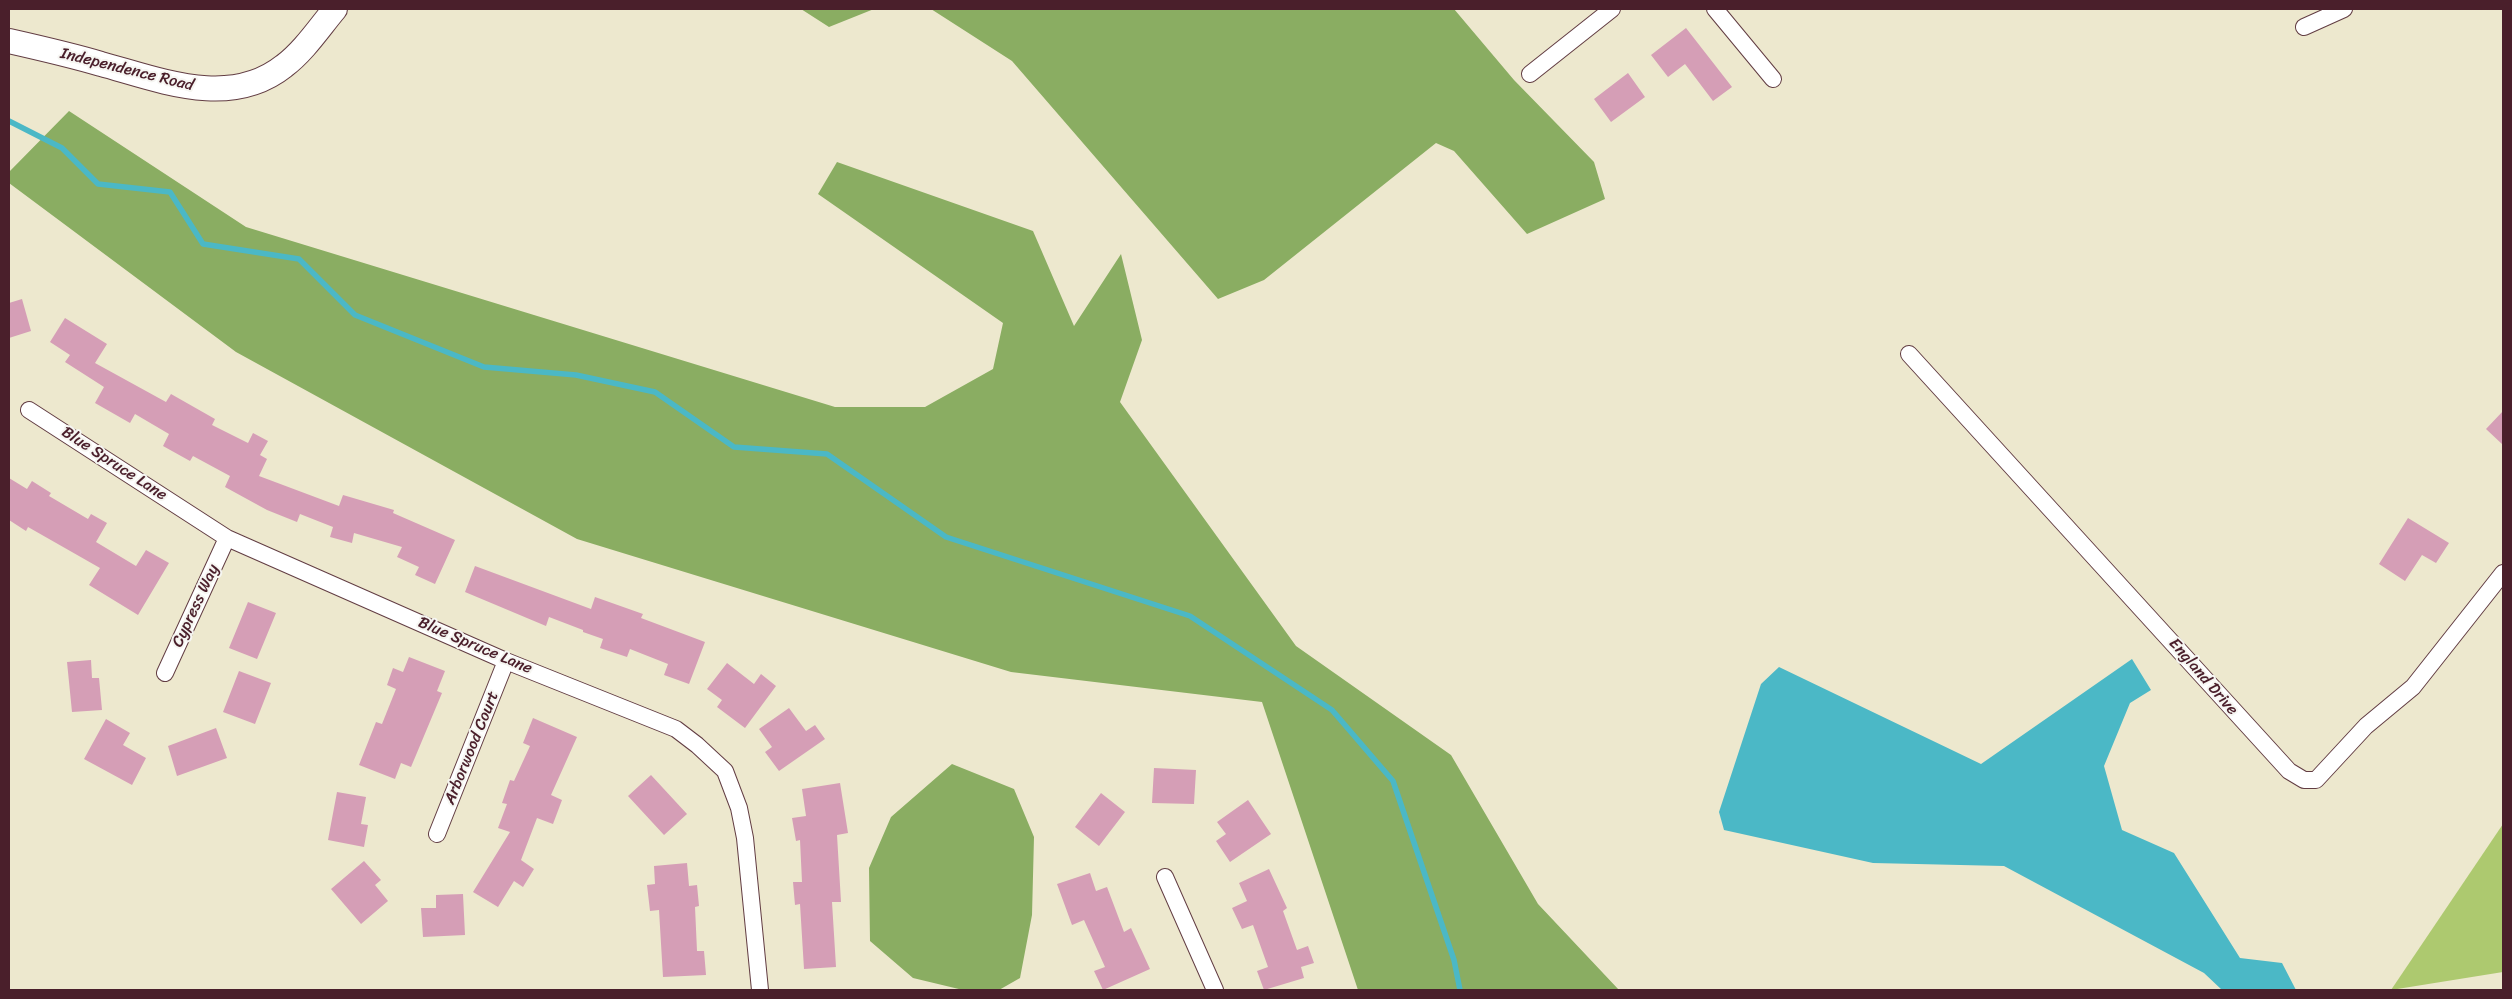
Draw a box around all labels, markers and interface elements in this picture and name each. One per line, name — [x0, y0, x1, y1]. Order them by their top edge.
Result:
street label: Independence Road — [58, 44, 196, 96]
street label: Blue Spruce Lane — [58, 423, 170, 505]
street label: Cypress Way — [168, 562, 224, 650]
street label: Blue Spruce Lane — [415, 613, 535, 679]
street label: England Drive — [2164, 635, 2242, 719]
street label: Arborwood Court — [441, 689, 503, 807]

